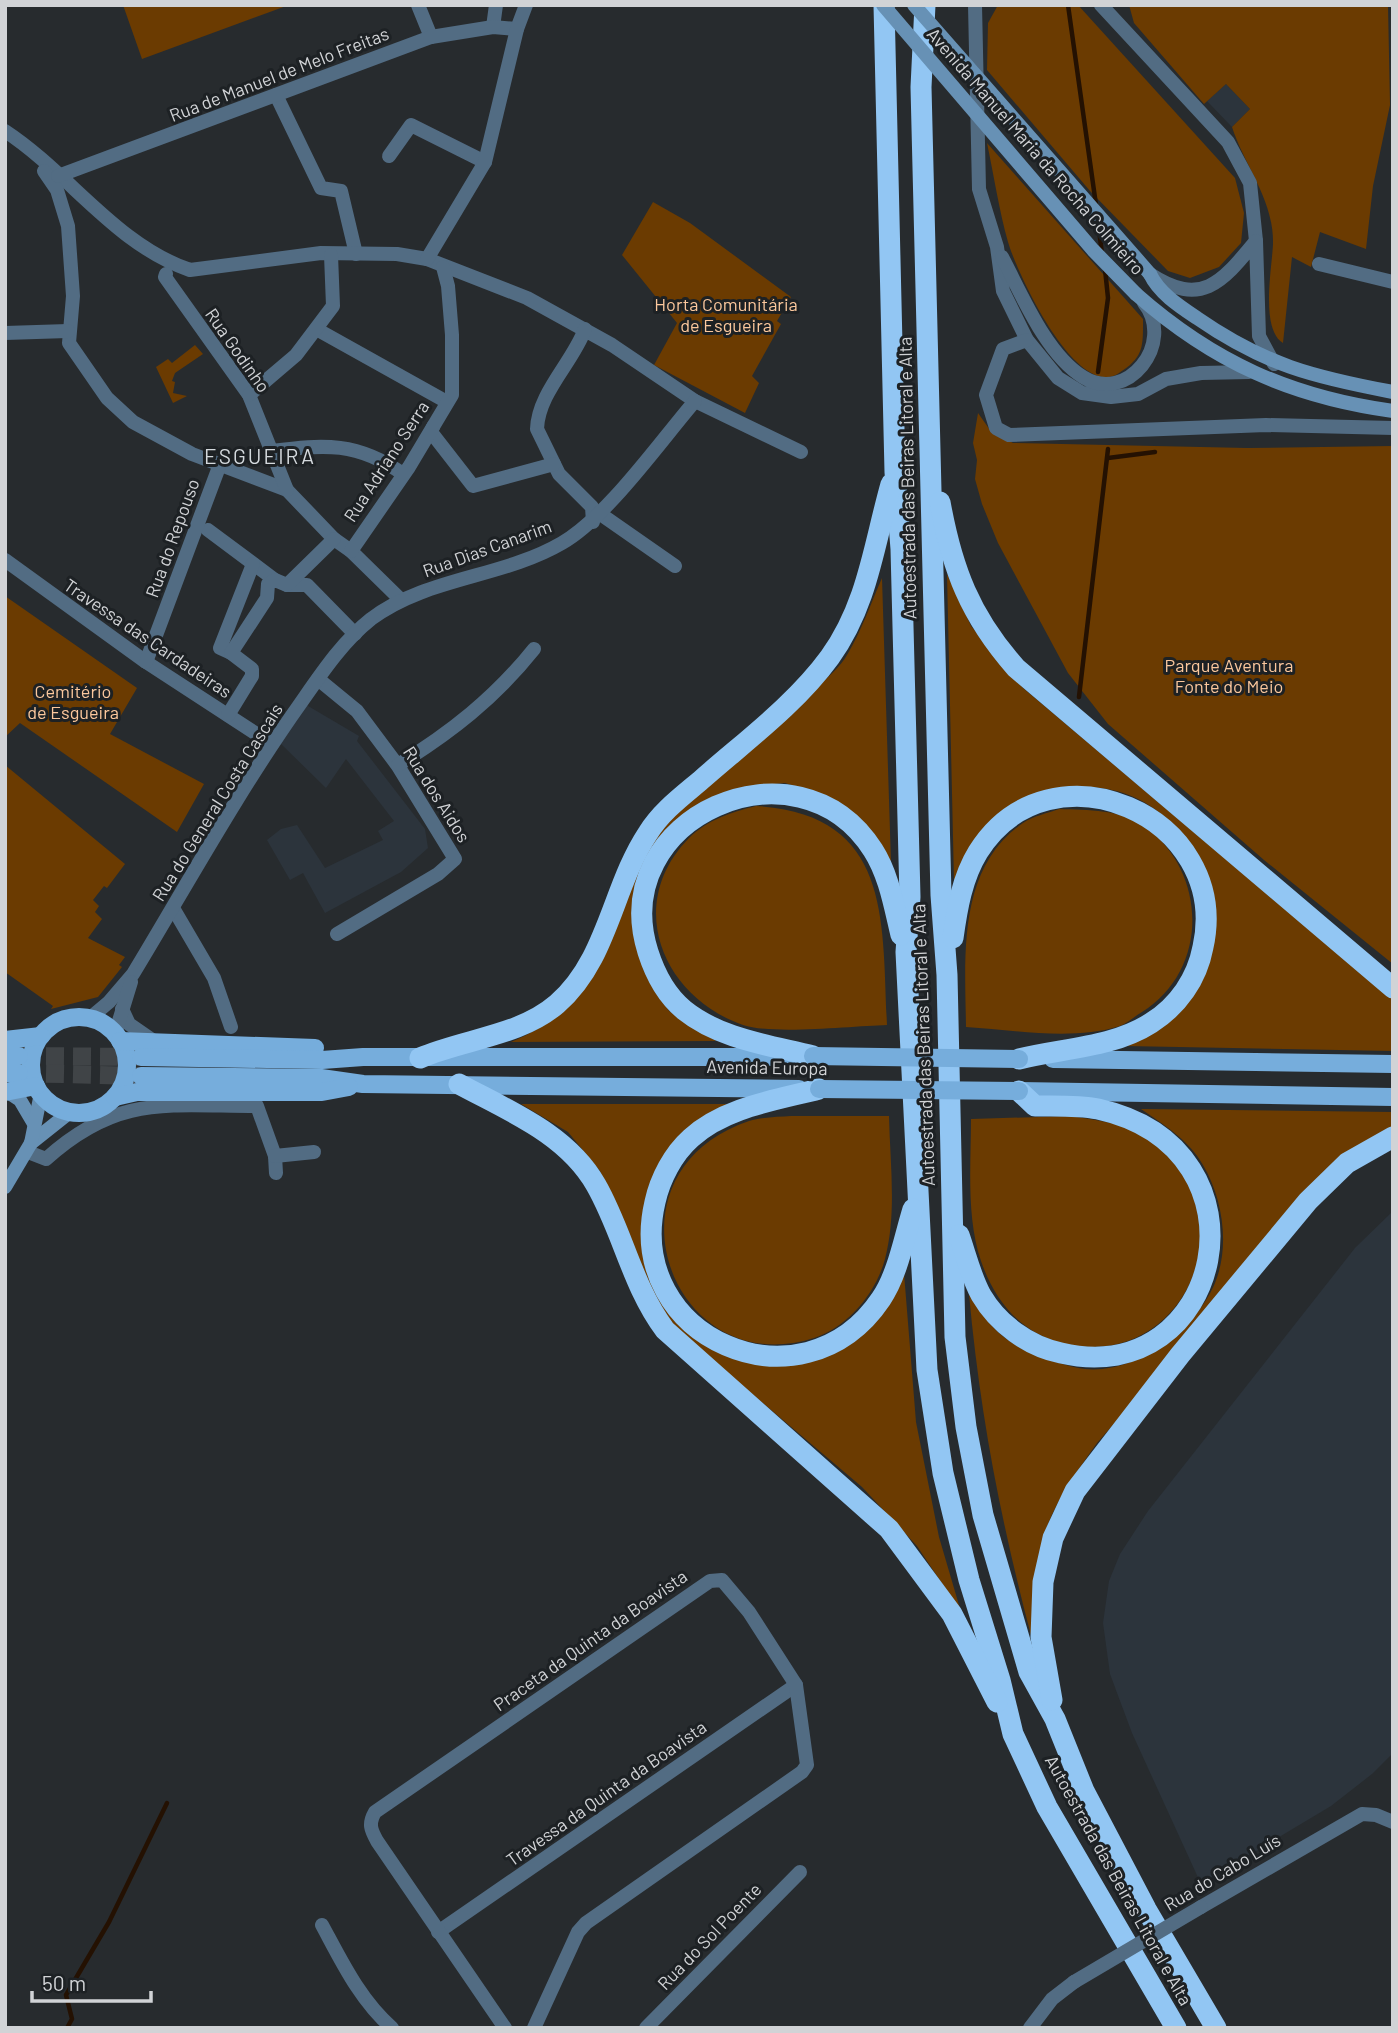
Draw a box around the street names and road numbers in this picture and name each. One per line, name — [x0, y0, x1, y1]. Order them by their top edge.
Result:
street label: Rua de Manuel de Melo Freitas — [166, 22, 392, 126]
street label: Avenida Manuel Maria da Rocha Colmieiro — [923, 23, 1149, 279]
street label: Rua Godinho — [201, 304, 275, 396]
street label: Autoestrada das Beiras Litoral e Alta — [894, 336, 920, 620]
street label: Rua Adriano Serra — [339, 396, 433, 526]
street label: Rua do Repouso — [140, 476, 204, 600]
street label: Rua Dias Canarim — [420, 514, 554, 582]
street label: Travessa das Cardadeiras — [60, 574, 236, 702]
street label: Rua do General Costa Cascais — [147, 699, 287, 905]
street label: Rua dos Aidos — [399, 742, 475, 846]
street label: Autoestrada das Beiras Litoral e Alta — [907, 903, 939, 1187]
street label: Avenida Europa — [706, 1055, 828, 1079]
street label: Praceta da Quinta da Boavista — [489, 1565, 691, 1715]
street label: Travessa da Quinta da Boavista — [502, 1715, 710, 1871]
street label: Autoestrada das Beiras Litoral e Alta — [1041, 1751, 1197, 2009]
street label: Rua do Cabo Luís — [1160, 1829, 1284, 1915]
street label: Rua do Sol Poente — [652, 1878, 766, 1994]

